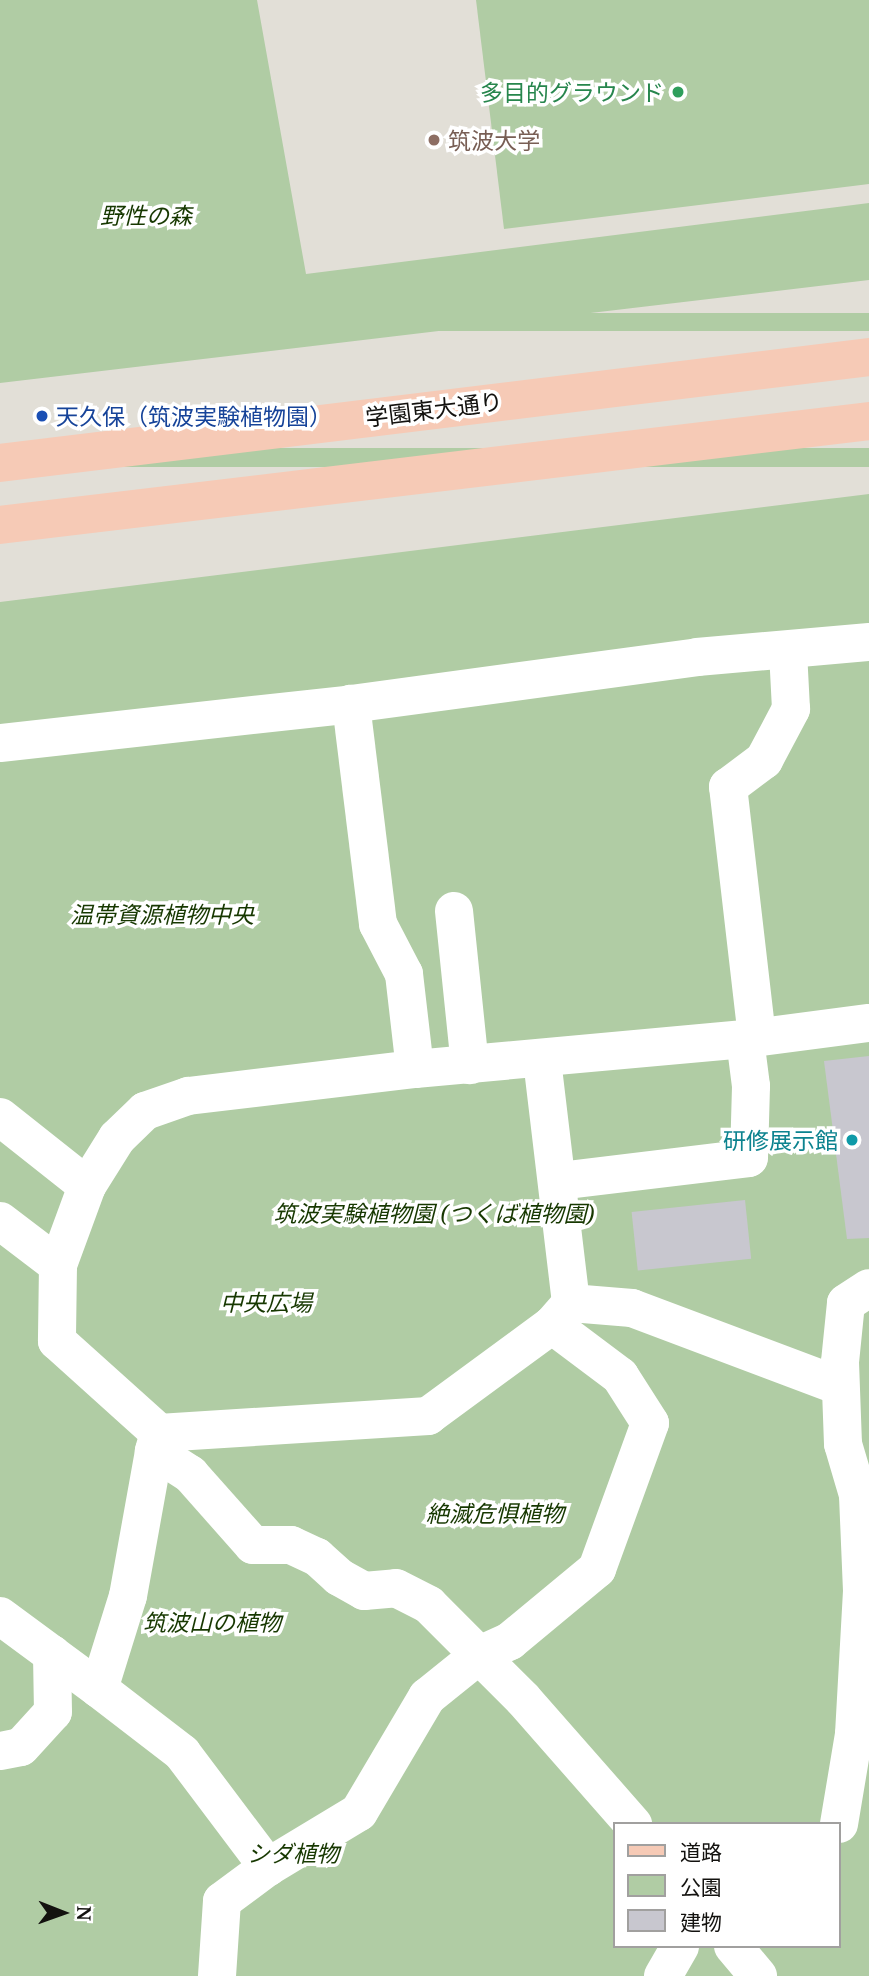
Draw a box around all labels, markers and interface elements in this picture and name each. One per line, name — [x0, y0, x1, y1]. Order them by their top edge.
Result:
place label: 多目的グラウンド — [480, 78, 664, 106]
marker: 多目的グラウンド — [670, 84, 686, 100]
place label: 筑波大学 — [448, 126, 540, 154]
marker: 筑波大学 — [426, 132, 442, 148]
park label: 野性の森 — [100, 201, 192, 229]
street label: 学園東大通り — [364, 387, 504, 431]
place label: 天久保（筑波実験植物園） — [56, 402, 332, 430]
marker: 天久保（筑波実験植物園） — [34, 408, 50, 424]
park label: 温帯資源植物中央 — [70, 900, 254, 928]
place label: 研修展示館 — [723, 1126, 838, 1154]
marker: 研修展示館 — [844, 1132, 860, 1148]
park label: 筑波実験植物園 (つくば植物園) — [274, 1199, 594, 1227]
park label: 中央広場 — [220, 1288, 312, 1316]
park label: 絶滅危惧植物 — [426, 1499, 564, 1527]
park label: 筑波山の植物 — [143, 1608, 281, 1636]
legend — [614, 1822, 841, 1948]
text: 道路 — [680, 1838, 722, 1866]
park label: シダ植物 — [247, 1839, 339, 1867]
text: 公園 — [680, 1873, 722, 1901]
north arrow — [28, 1878, 98, 1948]
text: N — [71, 1906, 97, 1921]
text: 建物 — [680, 1908, 722, 1936]

